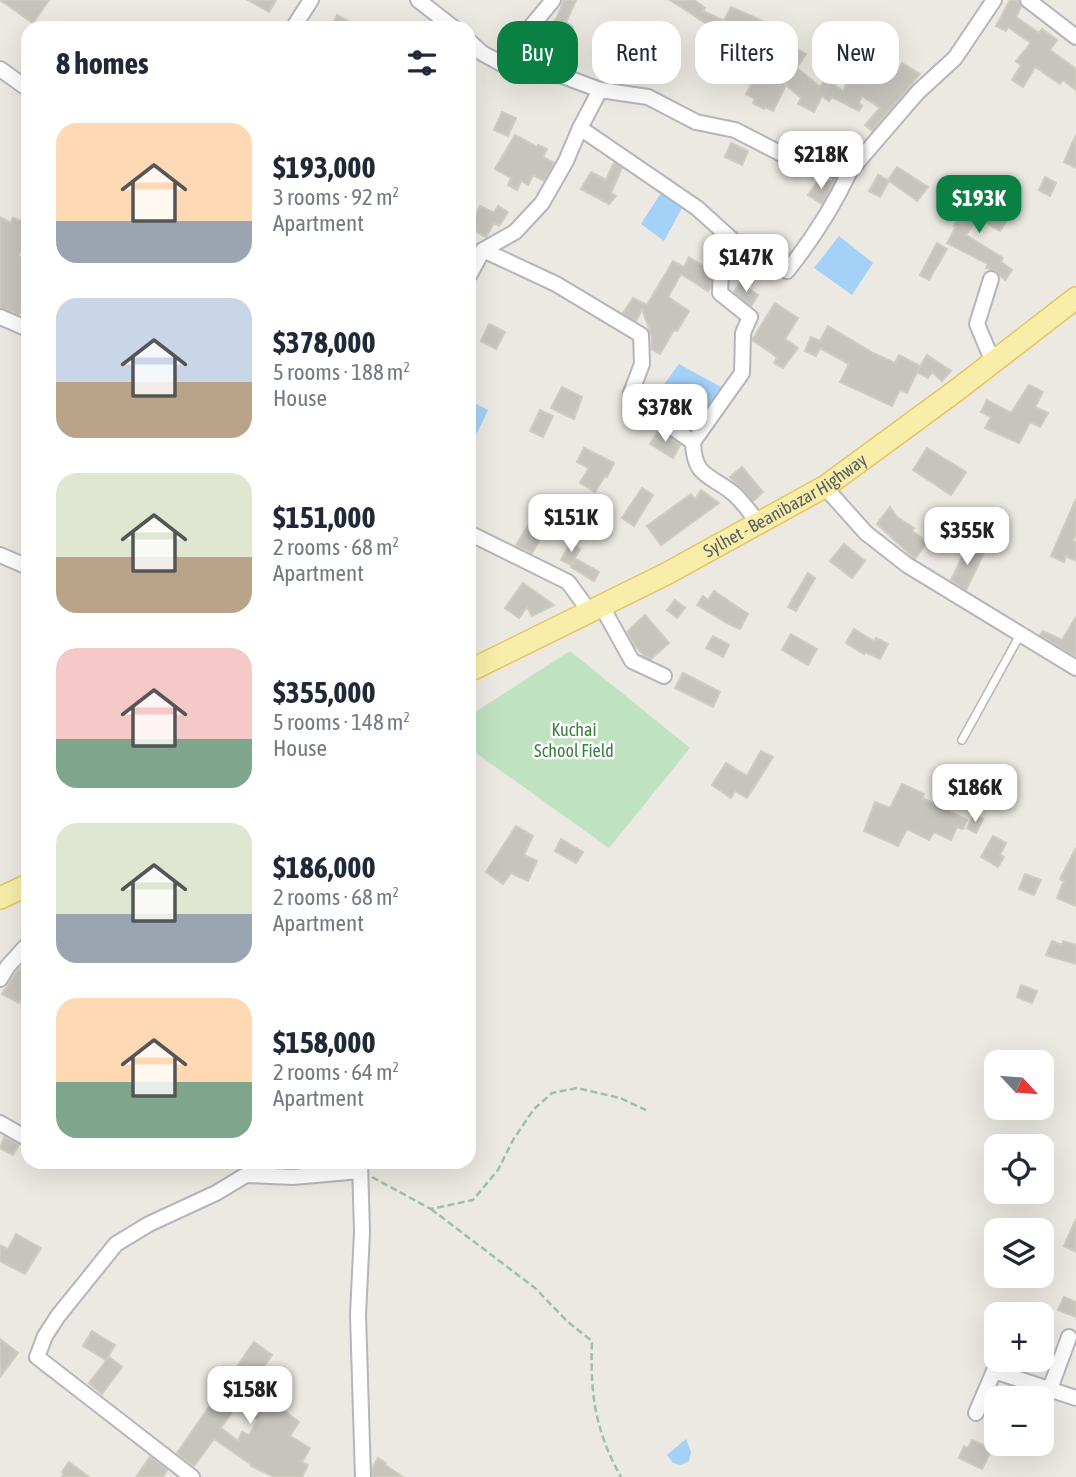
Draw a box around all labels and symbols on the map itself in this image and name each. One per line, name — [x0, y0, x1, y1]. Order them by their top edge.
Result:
pin: $218K — [772, 132, 870, 191]
pin: $193K — [930, 176, 1028, 235]
pin: $147K — [697, 234, 795, 294]
pin: $378K — [616, 384, 714, 444]
street label: Sylhet - Beanibazar Highway — [700, 449, 871, 561]
pin: $151K — [522, 494, 620, 554]
pin: $355K — [918, 508, 1016, 567]
park label: Kuchai School Field — [534, 719, 614, 761]
pin: $186K — [926, 764, 1024, 824]
north arrow — [984, 1050, 1054, 1120]
pin: $158K — [201, 1366, 299, 1426]

